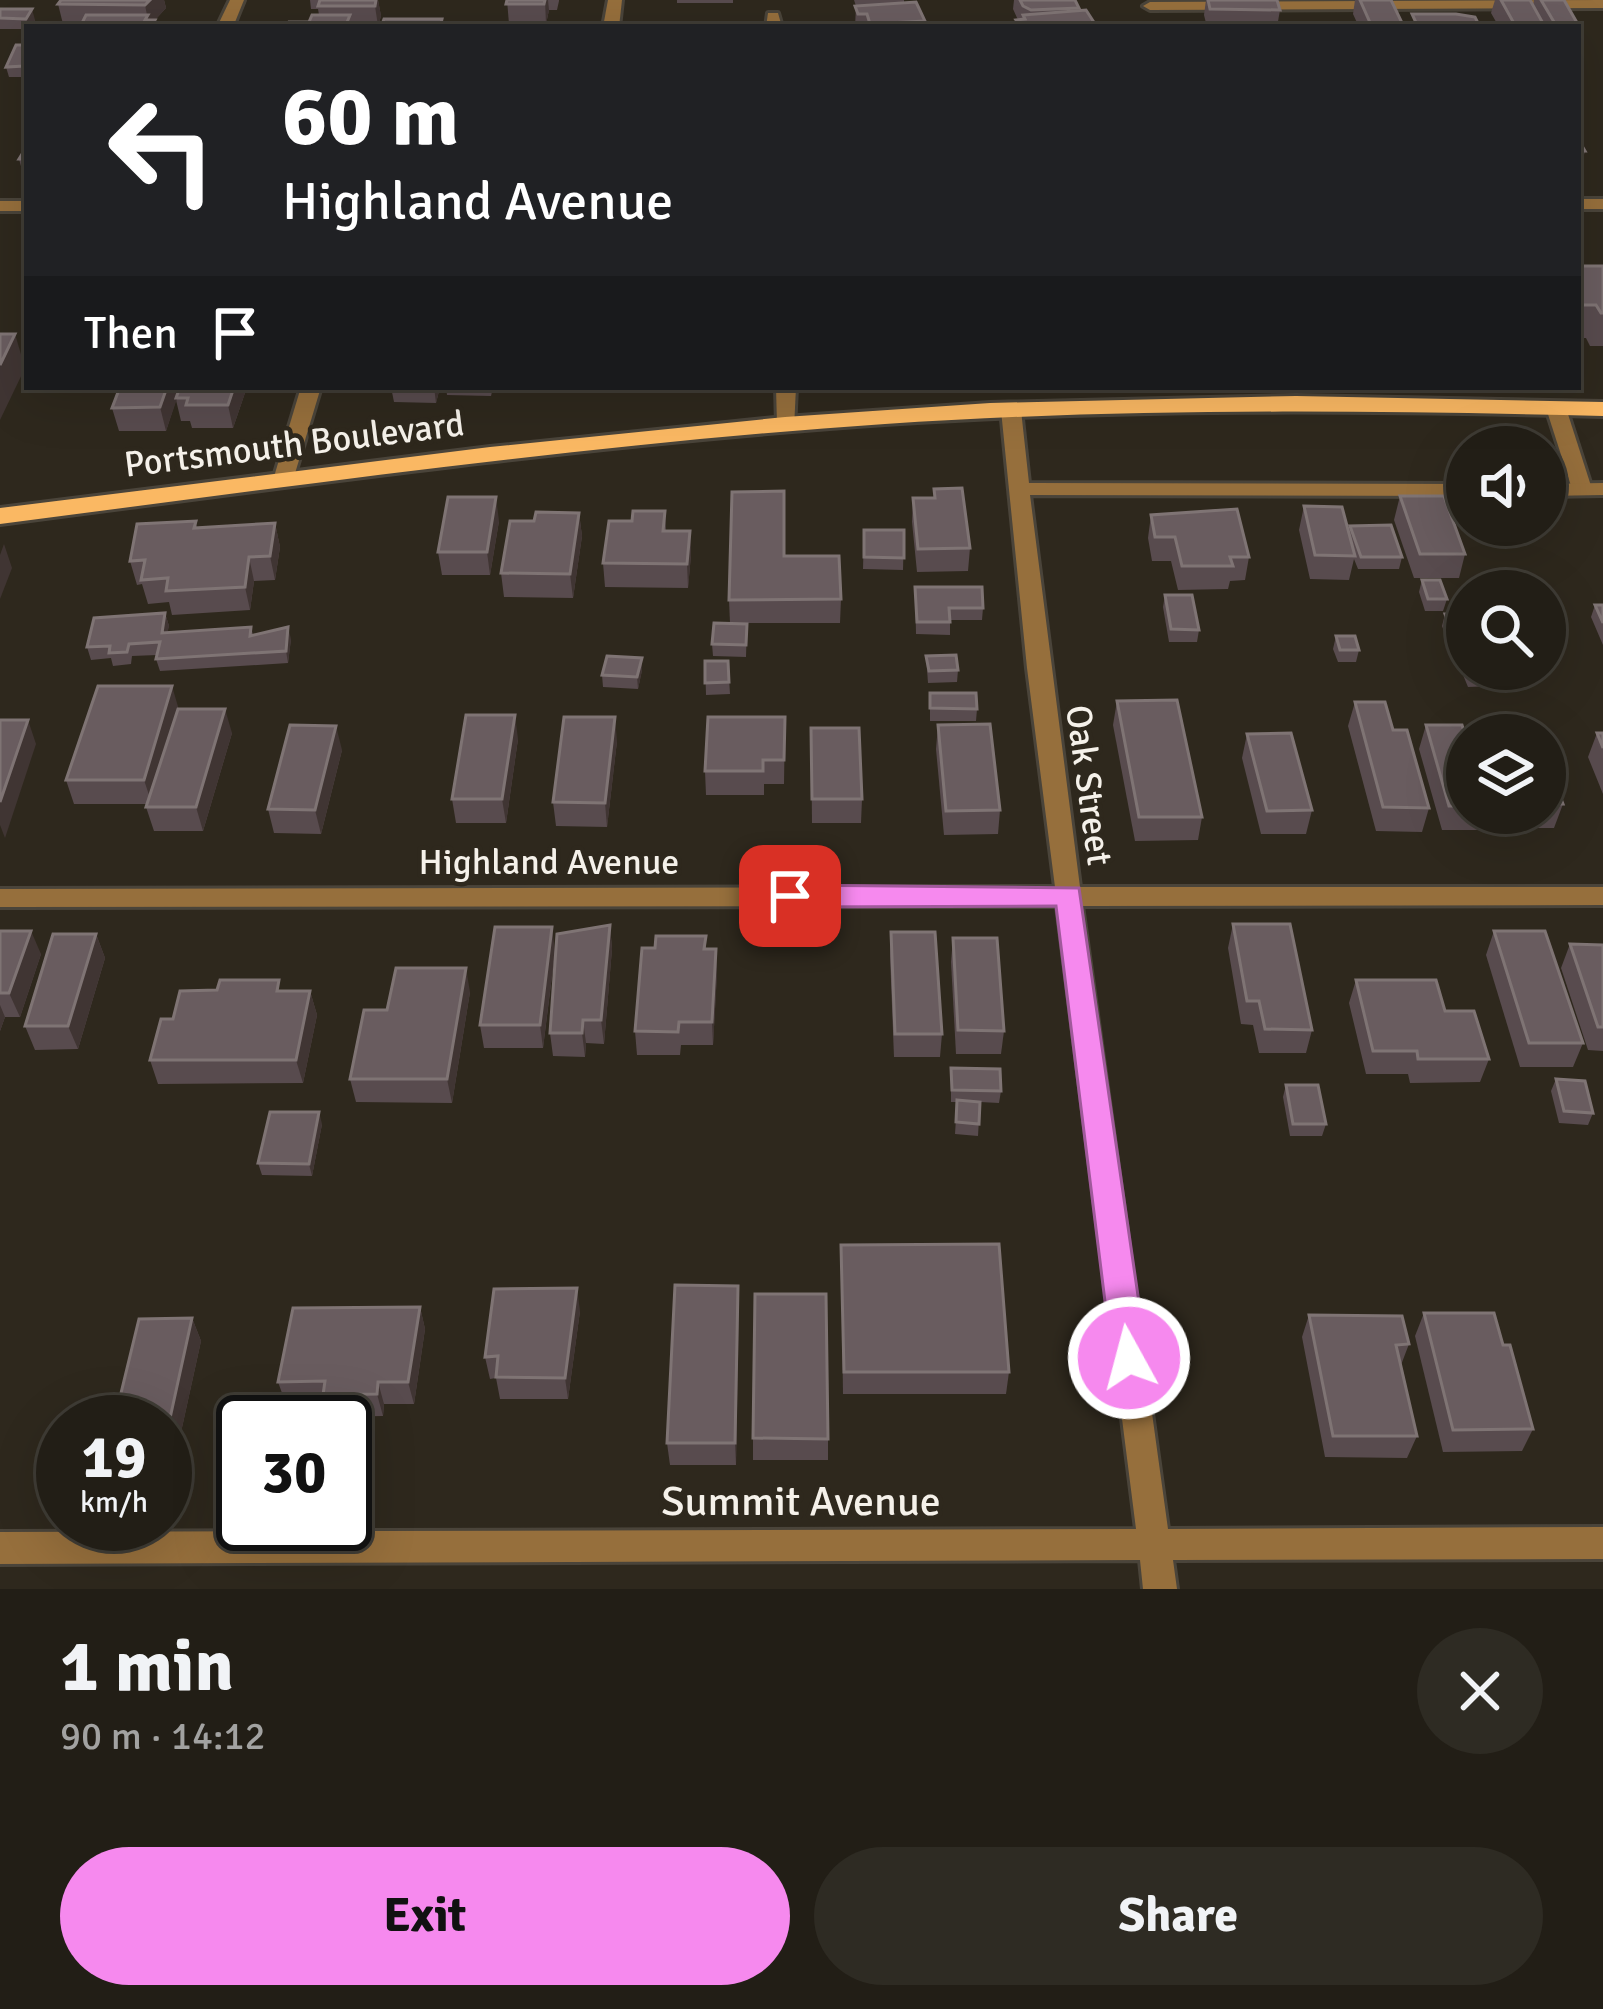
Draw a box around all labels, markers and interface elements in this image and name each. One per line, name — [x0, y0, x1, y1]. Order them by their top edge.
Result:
text: 60 m — [282, 65, 459, 169]
icon: left — [84, 72, 240, 228]
text: Highland Avenue — [282, 168, 673, 235]
icon: arrive — [202, 300, 268, 366]
text: Then — [84, 306, 178, 361]
street label: Portsmouth Boulevard — [122, 401, 467, 488]
map controls — [1446, 426, 1566, 834]
button: sound — [1446, 426, 1566, 546]
button: search — [1446, 570, 1566, 690]
street label: Oak Street — [1055, 702, 1122, 868]
button: layers — [1446, 714, 1566, 834]
street label: Highland Avenue — [419, 840, 679, 885]
pin — [739, 845, 841, 947]
icon: arrive — [757, 863, 823, 929]
position arrow — [1066, 1295, 1192, 1421]
speed limit sign: 30 — [216, 1395, 372, 1551]
text: 19 — [82, 1421, 146, 1495]
street label: Summit Avenue — [661, 1476, 941, 1527]
text: km/h — [80, 1484, 148, 1521]
text: 1 min — [60, 1622, 234, 1711]
button: close — [1417, 1628, 1543, 1754]
text: 90 m · 14:12 — [60, 1712, 266, 1760]
button: Exit — [60, 1847, 790, 1985]
button: Share — [814, 1847, 1543, 1985]

